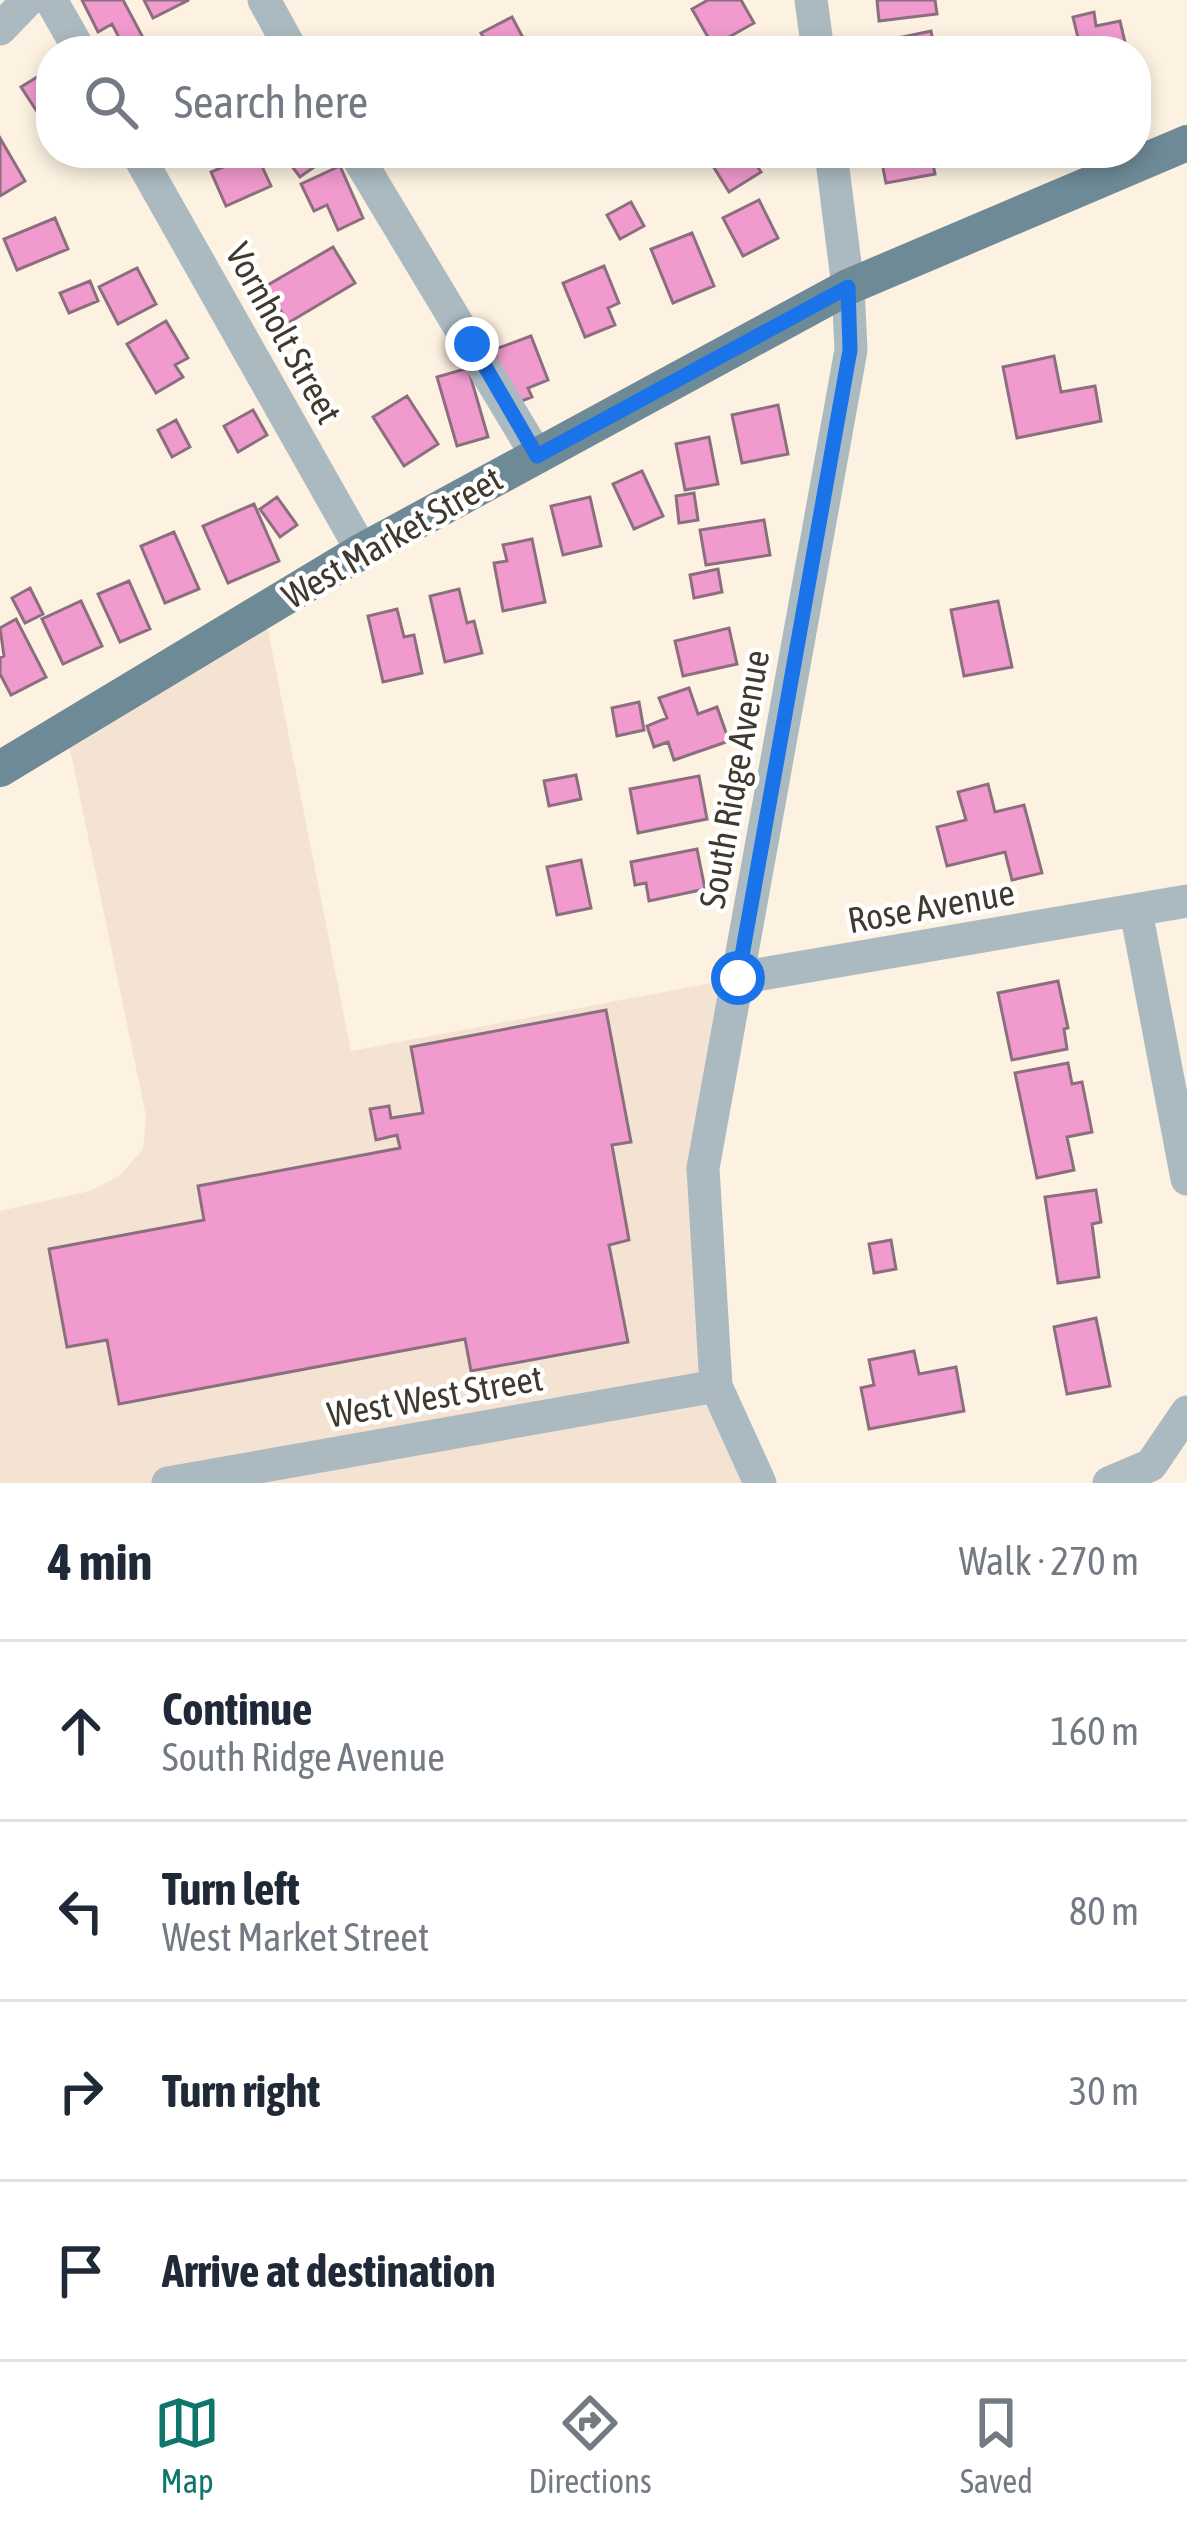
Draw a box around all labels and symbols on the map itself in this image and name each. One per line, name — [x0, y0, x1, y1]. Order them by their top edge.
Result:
street label: Vornholt Street — [217, 235, 351, 431]
route end — [445, 317, 499, 371]
street label: West Market Street — [275, 457, 509, 617]
street label: South Ridge Avenue — [691, 647, 777, 911]
street label: Rose Avenue — [844, 871, 1018, 941]
route start — [711, 951, 765, 1005]
street label: West West Street — [324, 1356, 546, 1436]

